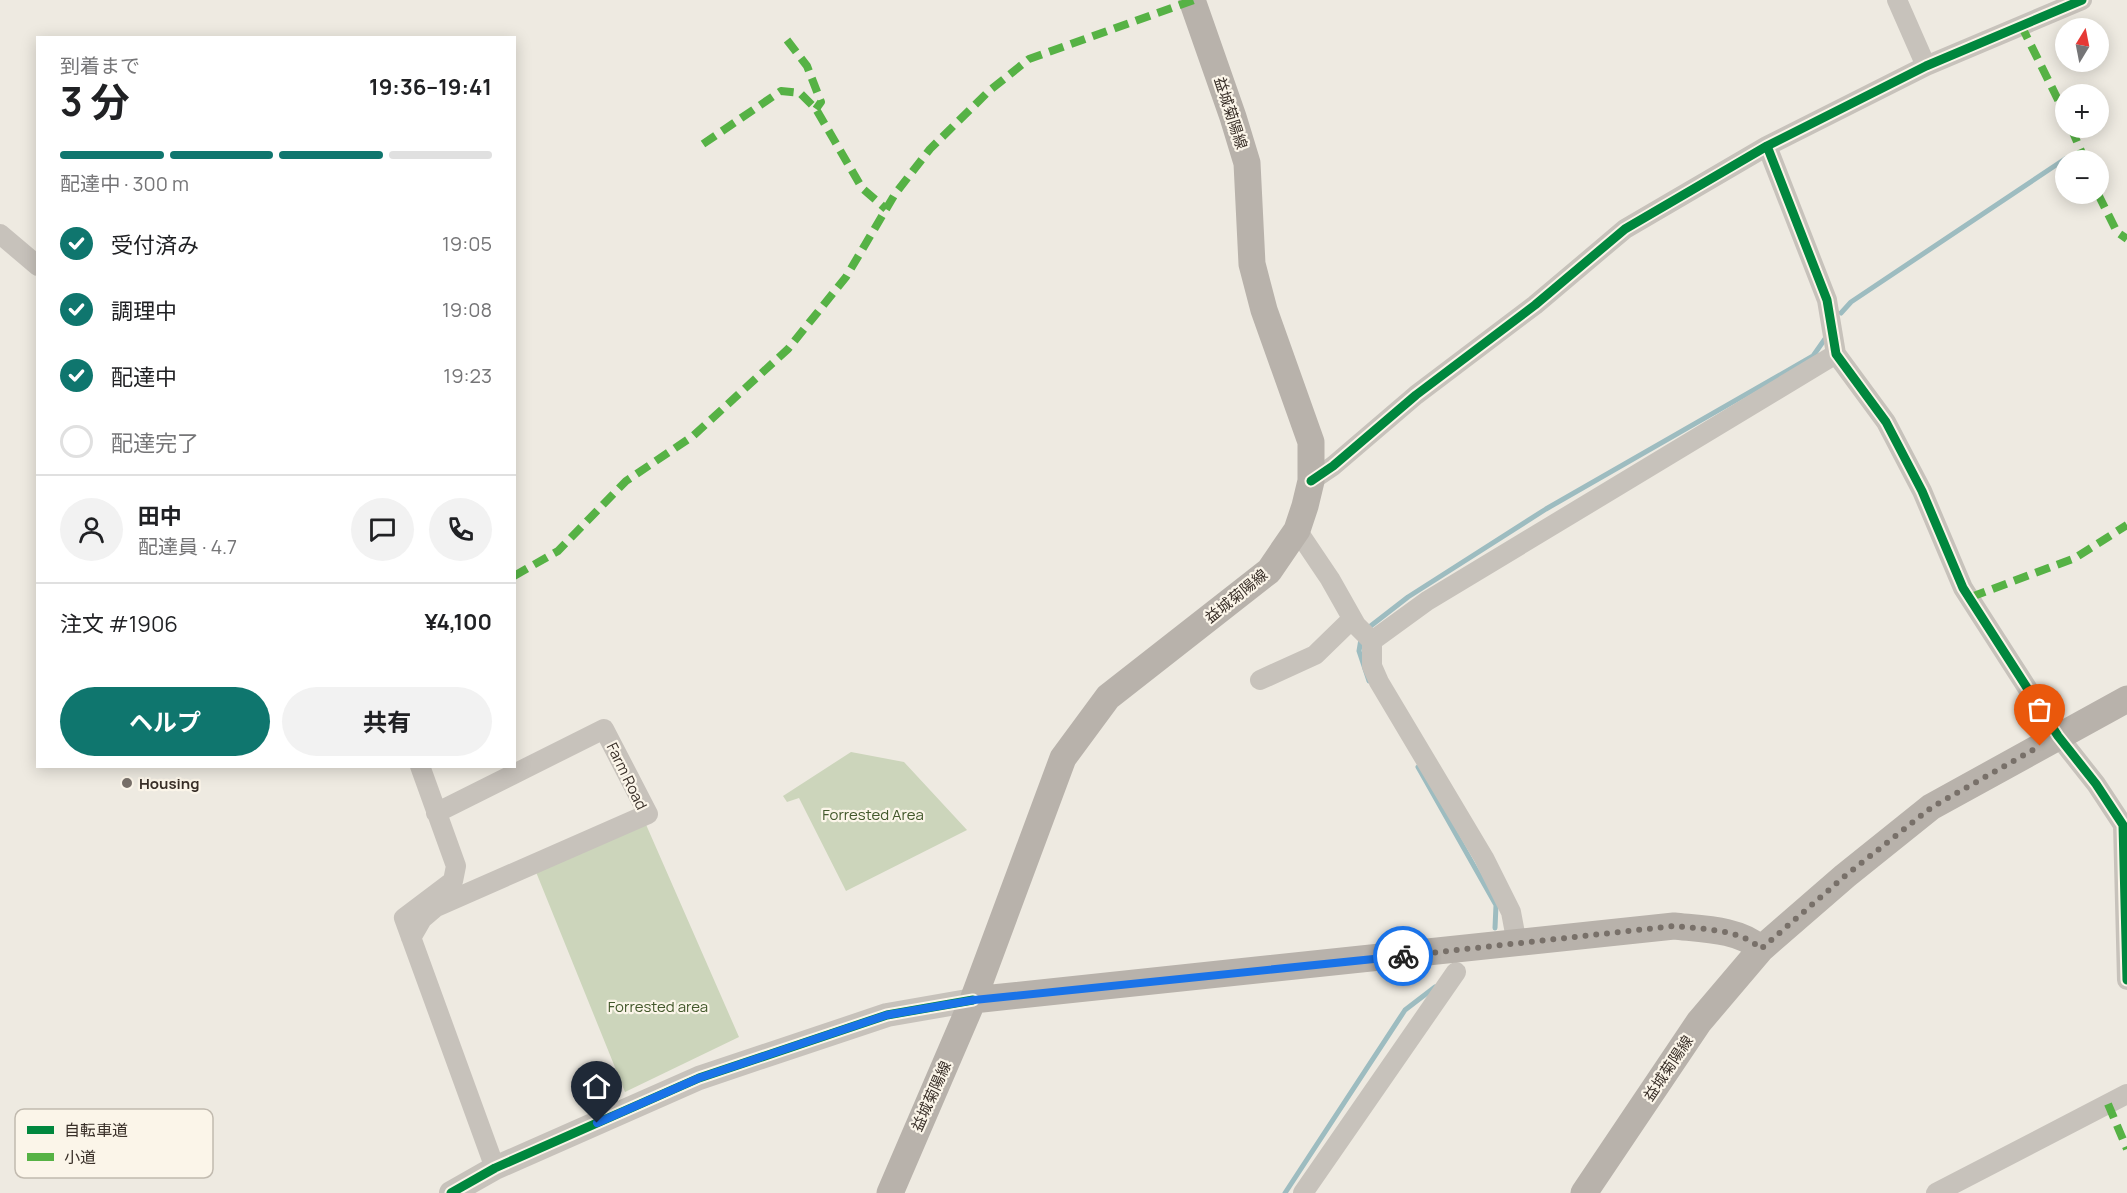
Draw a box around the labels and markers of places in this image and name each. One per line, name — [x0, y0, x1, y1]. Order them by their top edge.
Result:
pin — [2014, 684, 2065, 746]
place label: Housing — [139, 773, 199, 794]
marker: Housing — [120, 776, 134, 790]
pin — [571, 1061, 622, 1123]

